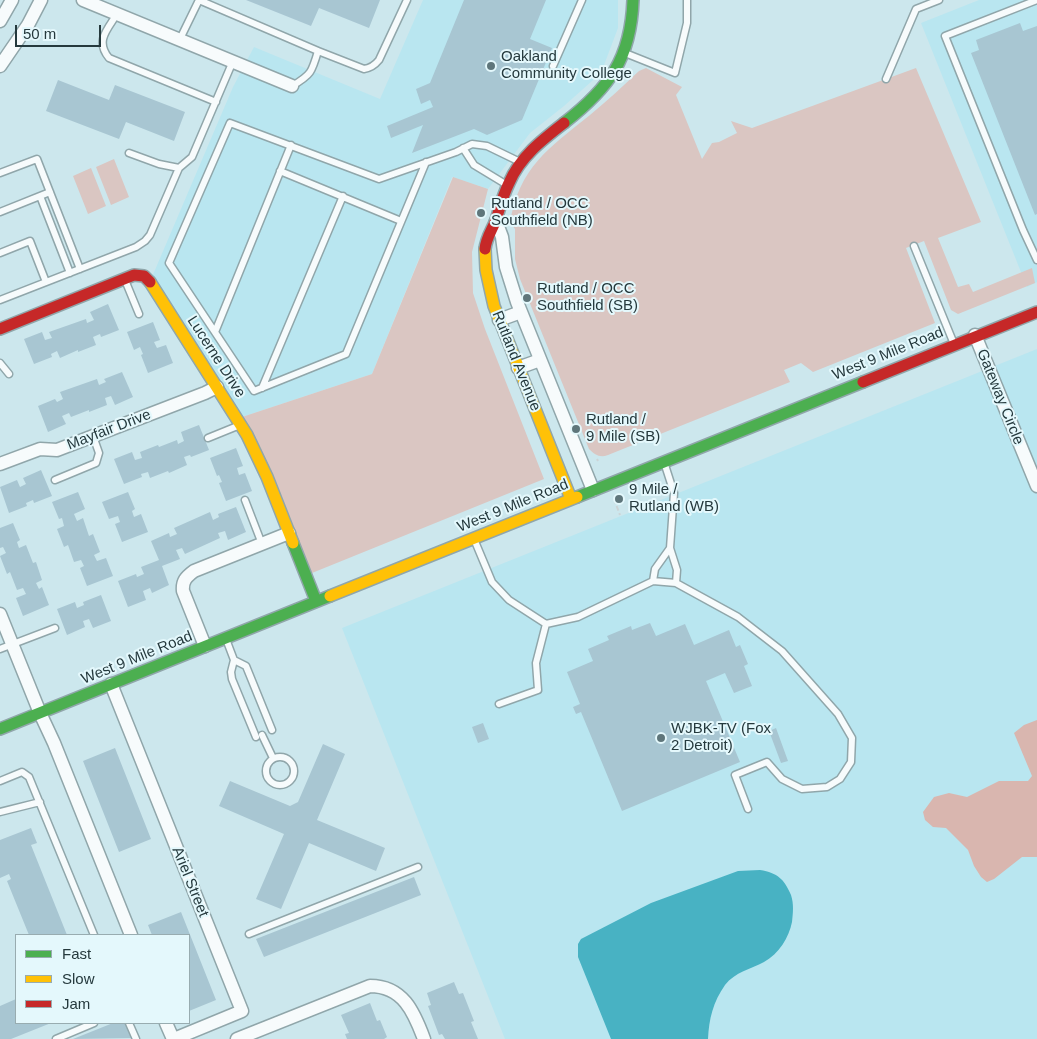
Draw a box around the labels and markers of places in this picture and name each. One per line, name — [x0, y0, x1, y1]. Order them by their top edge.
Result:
place label: Oakland Community College — [501, 48, 632, 83]
marker: Oakland Community College — [485, 60, 497, 72]
place label: Rutland / OCC Southfield (NB) — [491, 195, 593, 230]
marker: Rutland / OCC Southfield (NB) — [475, 207, 487, 219]
place label: Rutland / OCC Southfield (SB) — [537, 280, 638, 315]
marker: Rutland / OCC Southfield (SB) — [521, 292, 533, 304]
place label: Rutland / 9 Mile (SB) — [586, 411, 660, 446]
marker: Rutland / 9 Mile (SB) — [570, 423, 582, 435]
place label: 9 Mile / Rutland (WB) — [629, 481, 719, 516]
marker: 9 Mile / Rutland (WB) — [613, 493, 625, 505]
place label: WJBK-TV (Fox 2 Detroit) — [671, 720, 771, 755]
marker: WJBK-TV (Fox 2 Detroit) — [655, 732, 667, 744]

